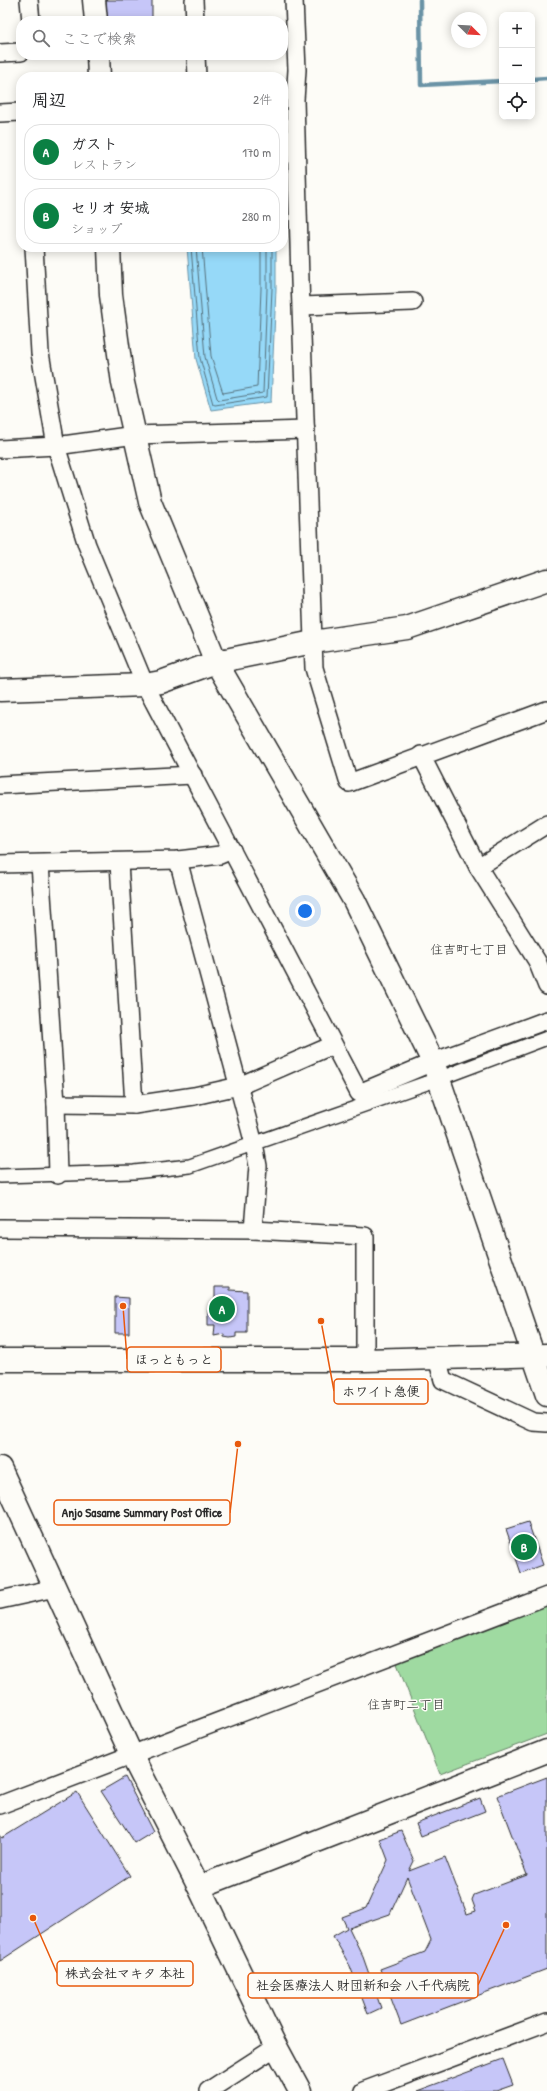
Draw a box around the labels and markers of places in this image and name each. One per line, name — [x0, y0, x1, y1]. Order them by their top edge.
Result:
pin: A — [209, 1294, 235, 1324]
callout: ほっともっと — [127, 1347, 221, 1372]
callout: ホワイト急便 — [334, 1379, 428, 1404]
callout: Anjo Sasame Summary Post Office — [54, 1500, 230, 1525]
pin: B — [511, 1532, 537, 1562]
callout: 株式会社マキタ 本社 — [57, 1961, 193, 1986]
callout: 社会医療法人 財団新和会 八千代病院 — [248, 1973, 478, 1998]

